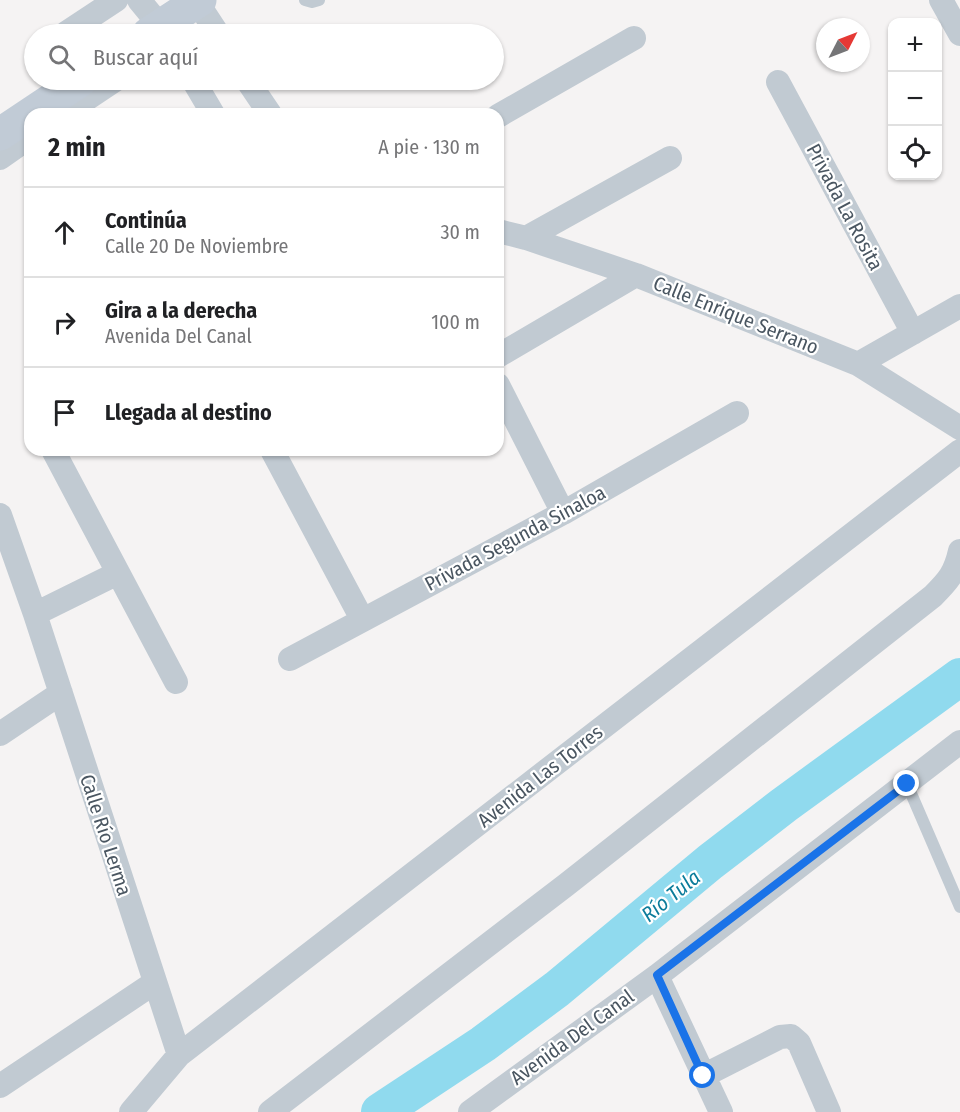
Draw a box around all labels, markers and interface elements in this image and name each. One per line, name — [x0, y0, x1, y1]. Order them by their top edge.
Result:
north arrow — [816, 18, 870, 72]
map controls — [888, 18, 942, 180]
button: + — [888, 18, 942, 72]
search box — [24, 24, 504, 90]
icon: search — [45, 41, 78, 74]
text: Buscar aquí — [93, 44, 198, 71]
button: − — [888, 72, 942, 126]
button: locate — [888, 126, 942, 180]
text: 2 min — [48, 132, 106, 163]
text: A pie · 130 m — [378, 135, 480, 159]
street label: Privada La Rosita — [802, 140, 888, 274]
text: Continúa — [105, 207, 187, 234]
icon: ahead — [48, 216, 81, 249]
text: 30 m — [440, 220, 480, 244]
text: Calle 20 De Noviembre — [105, 234, 288, 258]
street label: Calle Enrique Serrano — [650, 271, 822, 359]
text: Gira a la derecha — [105, 297, 257, 324]
icon: right — [48, 306, 81, 339]
text: 100 m — [431, 310, 480, 334]
text: Avenida Del Canal — [105, 324, 252, 348]
icon: arrive — [48, 396, 81, 429]
text: Llegada al destino — [105, 399, 272, 426]
street label: Privada Segunda Sinaloa — [420, 480, 610, 596]
street label: Avenida Las Torres — [473, 720, 607, 832]
route end — [893, 770, 919, 796]
street label: Calle Río Lerma — [75, 771, 137, 899]
water label: Río Tula — [636, 864, 706, 928]
street label: Avenida Del Canal — [506, 984, 638, 1090]
route start — [689, 1062, 715, 1088]

